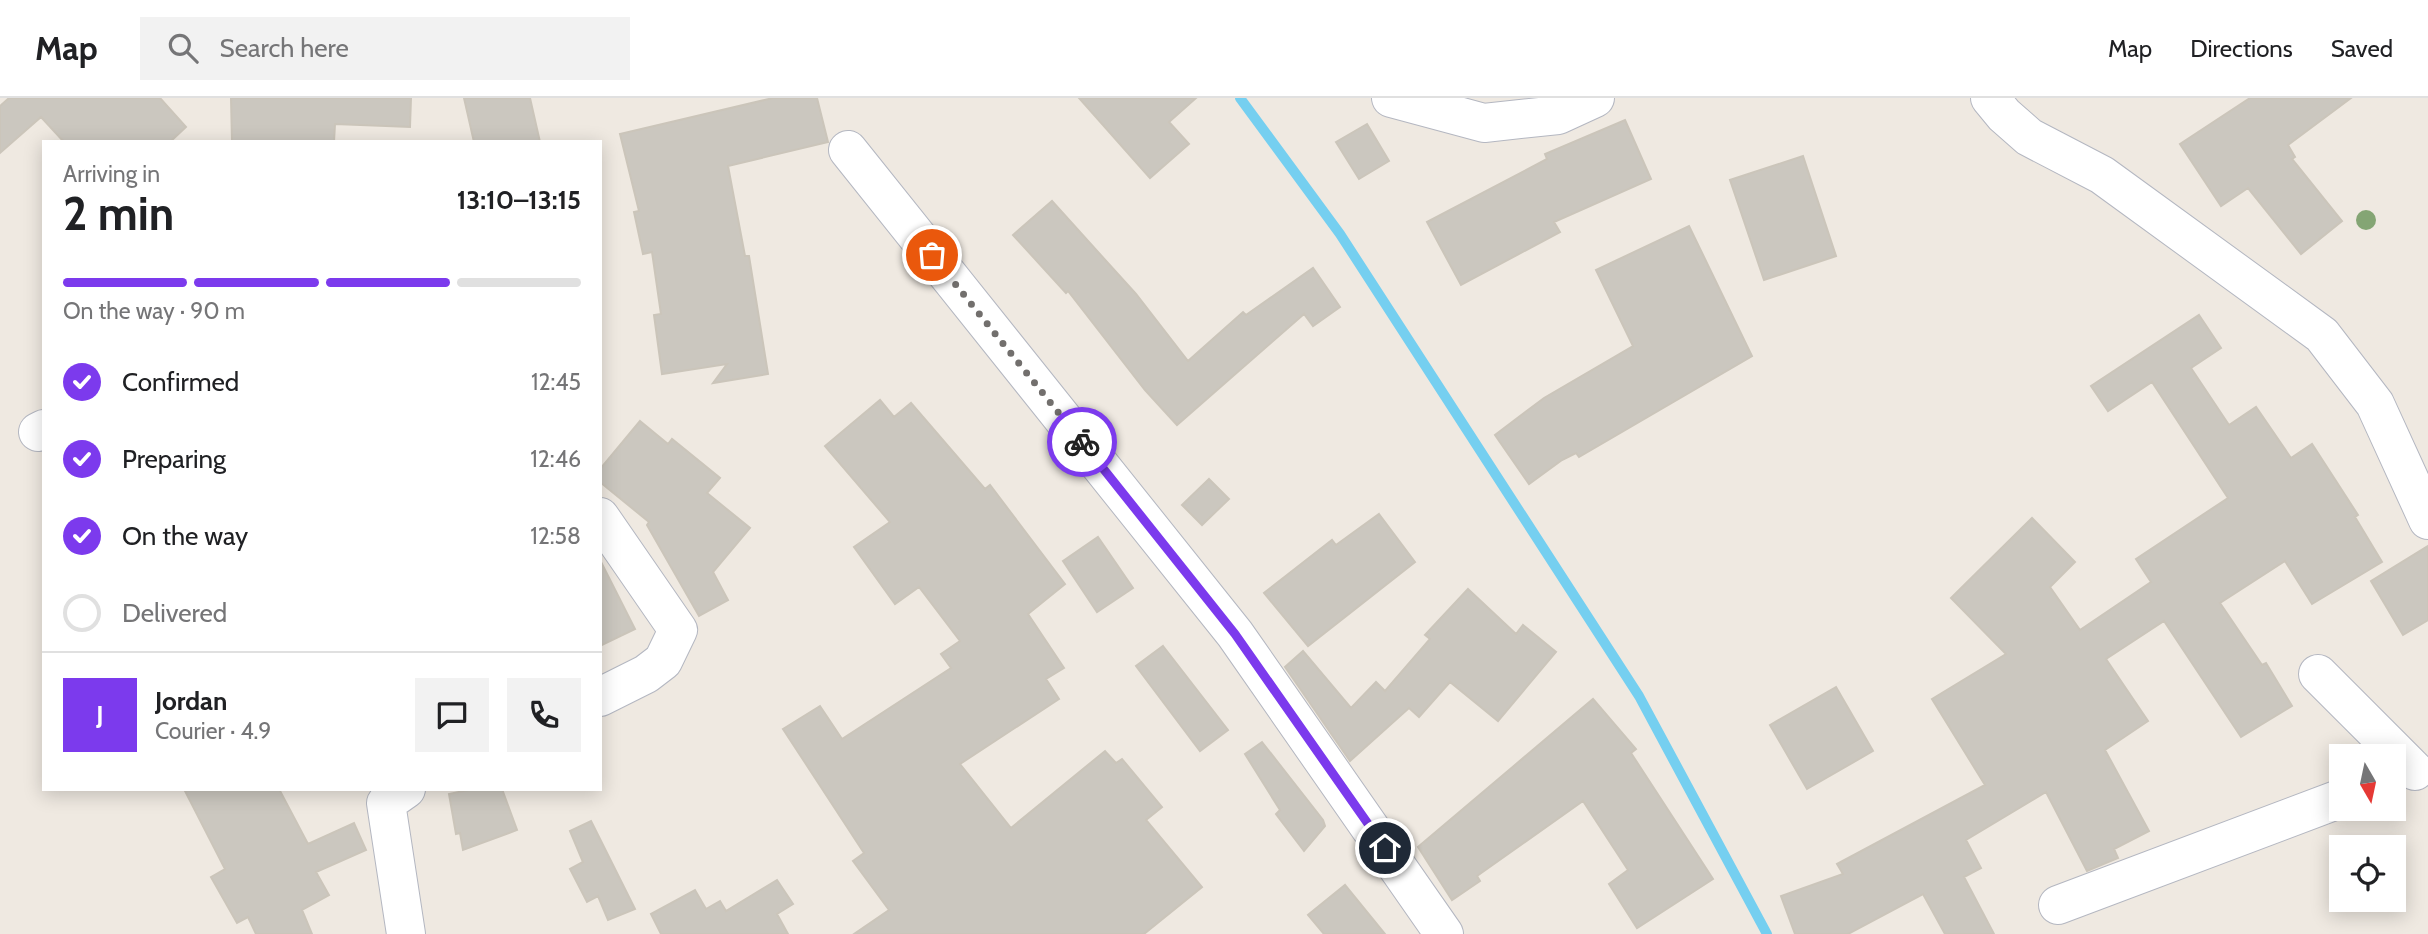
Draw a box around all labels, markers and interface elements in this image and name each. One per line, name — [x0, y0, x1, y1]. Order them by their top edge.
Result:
search box — [140, 17, 630, 80]
text: Map — [35, 28, 98, 68]
icon: search — [164, 29, 202, 67]
text: Search here — [220, 32, 349, 64]
text: Map — [2108, 34, 2152, 63]
text: Directions — [2190, 34, 2293, 63]
text: Saved — [2331, 34, 2393, 63]
text: Arriving in — [63, 160, 160, 188]
text: 13:10–13:15 — [457, 184, 581, 216]
text: 2 min — [63, 186, 174, 242]
pin — [902, 225, 962, 285]
icon: bag — [913, 236, 951, 274]
text: On the way · 90 m — [63, 297, 245, 325]
icon: check — [63, 363, 101, 401]
text: Confirmed — [122, 366, 239, 398]
text: 12:45 — [531, 368, 581, 396]
courier — [1047, 407, 1117, 477]
icon: bike — [1063, 423, 1101, 461]
icon: check — [63, 440, 101, 478]
text: Preparing — [122, 443, 226, 475]
text: 12:46 — [530, 445, 581, 473]
icon: check — [63, 517, 101, 555]
text: On the way — [122, 520, 248, 552]
text: 12:58 — [530, 522, 581, 550]
text: Delivered — [122, 597, 227, 629]
button: chat — [415, 678, 489, 752]
button: phone — [507, 678, 581, 752]
text: Jordan — [155, 685, 227, 717]
text: J — [96, 699, 104, 731]
text: Courier · 4.9 — [155, 717, 271, 745]
north arrow — [2329, 744, 2406, 821]
map controls — [2329, 744, 2406, 912]
pin — [1355, 818, 1415, 878]
icon: home — [1366, 829, 1404, 867]
button: locate — [2329, 835, 2406, 912]

